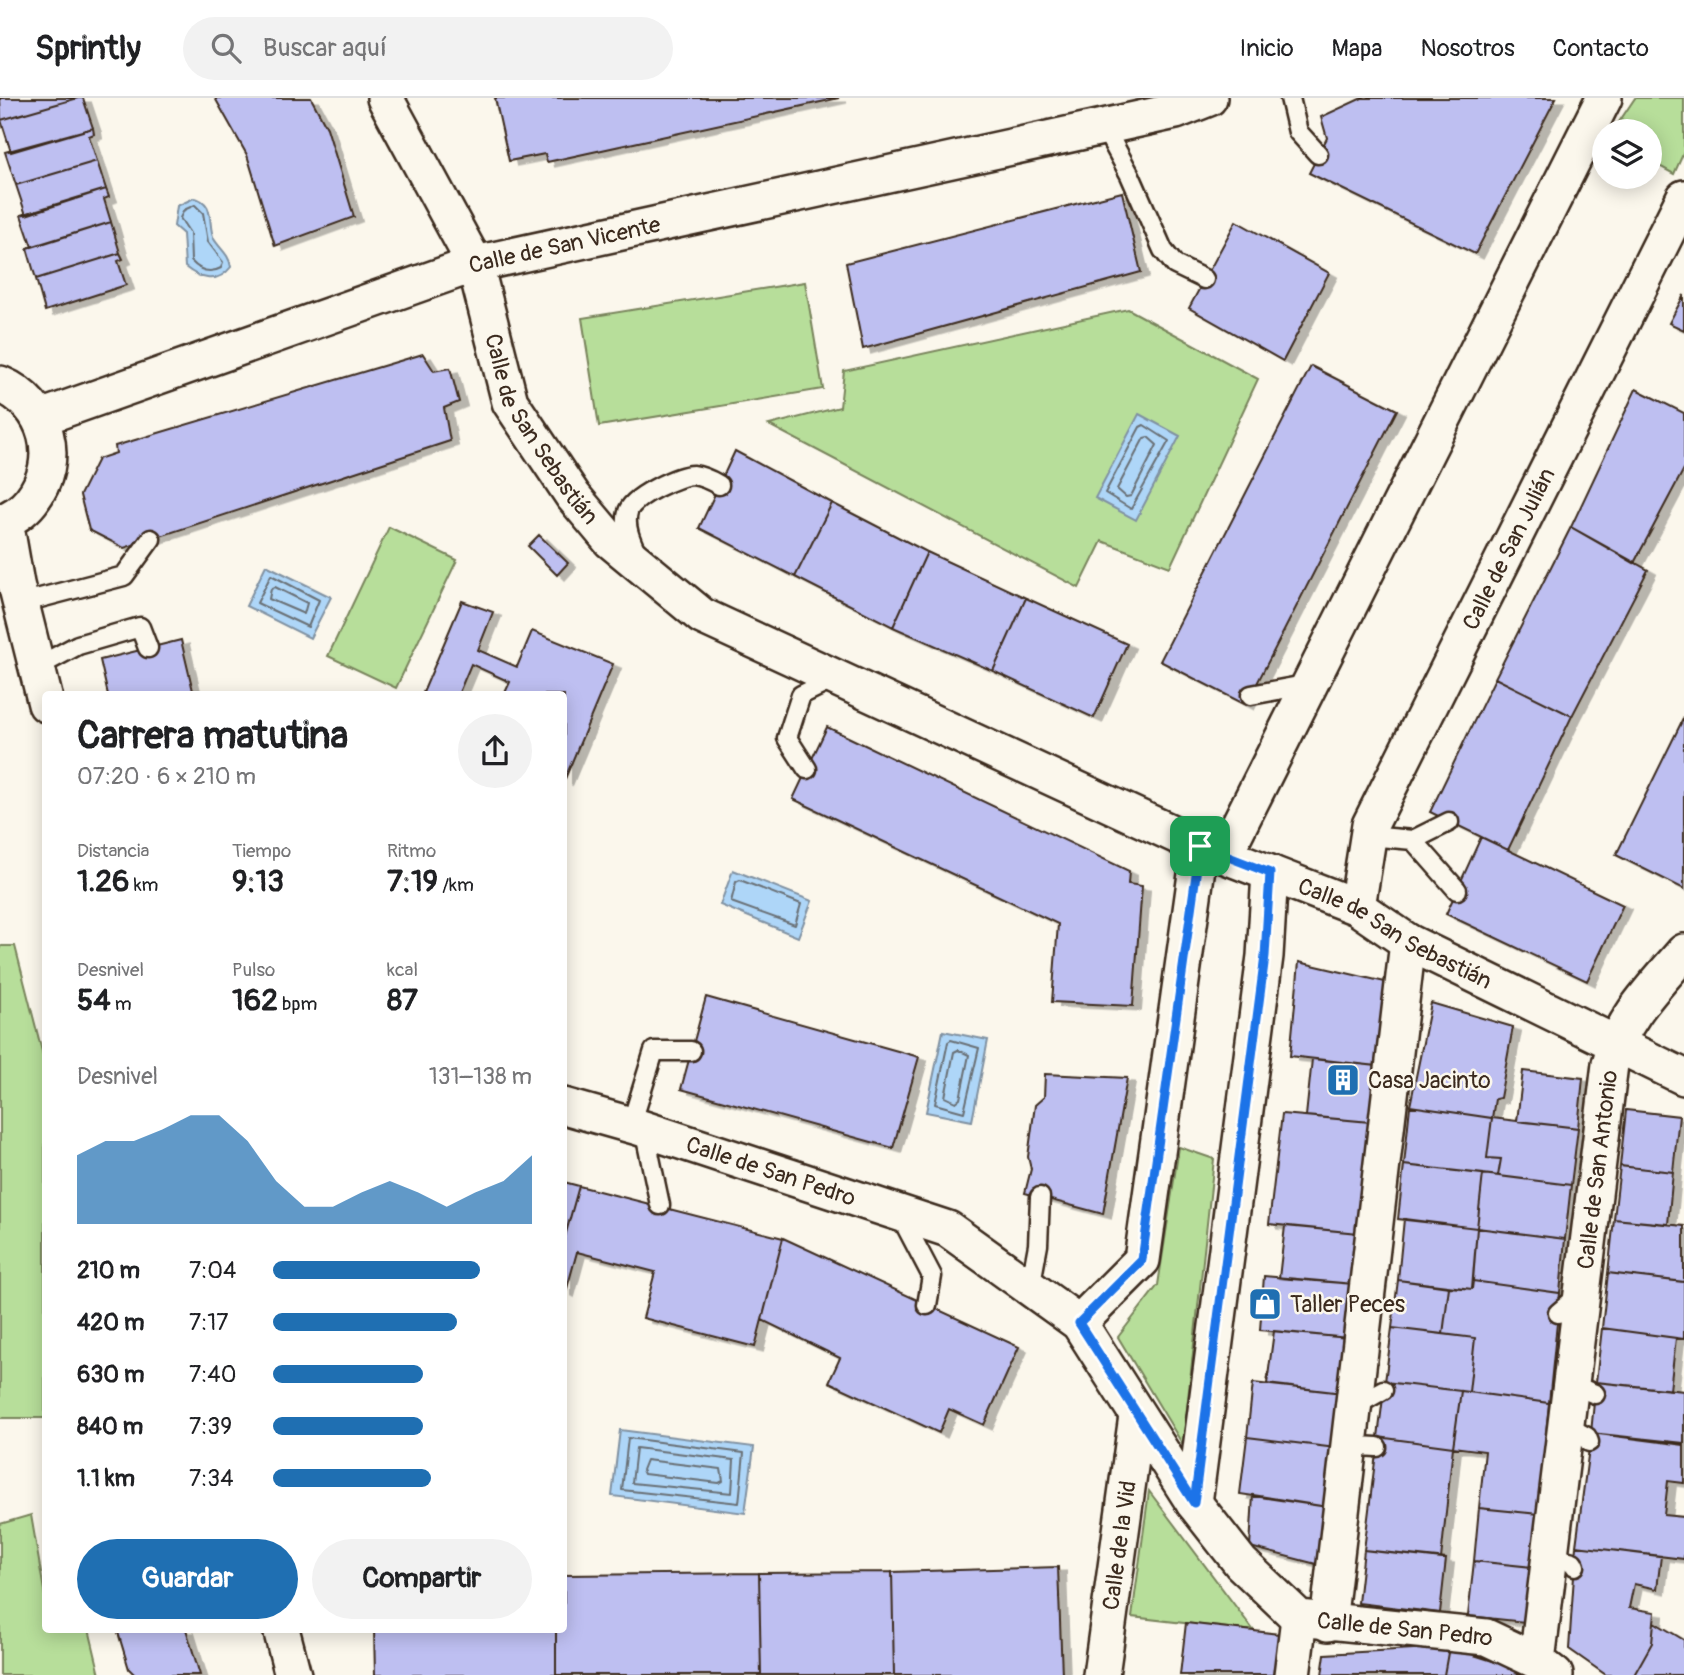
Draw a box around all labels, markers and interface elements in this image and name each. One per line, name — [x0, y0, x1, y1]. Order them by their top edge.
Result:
search box — [183, 17, 673, 80]
text: Sprintly — [35, 28, 141, 69]
icon: search — [207, 29, 245, 67]
text: Buscar aquí — [263, 32, 387, 64]
text: Inicio — [1240, 34, 1294, 63]
text: Mapa — [1332, 34, 1383, 63]
text: Nosotros — [1421, 34, 1515, 63]
text: Contacto — [1553, 34, 1649, 63]
map controls — [1592, 119, 1662, 189]
button: layers — [1592, 119, 1662, 189]
street label: Calle de San Vicente — [466, 210, 664, 280]
street label: Calle de San Sebastián — [478, 331, 605, 531]
street label: Calle de San Julián — [1456, 463, 1562, 635]
text: Carrera matutina — [77, 712, 348, 760]
button: share — [458, 714, 532, 788]
text: 07:20 · 6 × 210 m — [77, 762, 256, 791]
pin — [1170, 816, 1230, 876]
icon: arrive — [1181, 827, 1219, 865]
text: Distancia — [77, 839, 149, 863]
text: Tiempo — [232, 839, 291, 863]
text: Ritmo — [387, 839, 436, 863]
text: 1.26 — [77, 863, 130, 900]
text: 9:13 — [232, 863, 284, 900]
text: 7:19 — [387, 863, 438, 900]
street label: Calle de San Sebastián — [1294, 871, 1497, 996]
text: km — [130, 873, 158, 897]
text: /km — [438, 873, 474, 897]
text: Desnivel — [77, 958, 144, 982]
text: Pulso — [232, 958, 275, 982]
text: kcal — [387, 958, 418, 982]
text: 54 — [77, 982, 111, 1019]
text: 162 — [232, 982, 278, 1019]
text: 87 — [387, 982, 418, 1019]
text: m — [111, 992, 132, 1016]
text: bpm — [278, 992, 317, 1016]
building icon: Casa Jacinto — [1324, 1061, 1362, 1099]
text: Desnivel — [77, 1062, 158, 1091]
text: 131–138 m — [429, 1062, 532, 1091]
place label: Casa Jacinto — [1368, 1066, 1491, 1095]
street label: Calle de San Antonio — [1571, 1069, 1624, 1271]
street label: Calle de San Pedro — [682, 1130, 859, 1213]
text: 210 m — [77, 1256, 140, 1285]
text: 7:04 — [189, 1256, 236, 1285]
shop icon: Taller Peces — [1246, 1285, 1284, 1323]
place label: Taller Peces — [1290, 1290, 1405, 1319]
text: 420 m — [77, 1308, 144, 1337]
text: 7:17 — [189, 1308, 228, 1337]
text: 630 m — [77, 1360, 144, 1389]
text: 7:40 — [189, 1360, 236, 1389]
text: 840 m — [77, 1412, 143, 1441]
text: 7:39 — [189, 1412, 232, 1441]
text: 1.1 km — [77, 1464, 135, 1493]
text: 7:34 — [189, 1464, 233, 1493]
street label: Calle de la Vid — [1096, 1479, 1143, 1612]
button: Guardar — [77, 1539, 298, 1619]
button: Compartir — [312, 1539, 532, 1619]
street label: Calle de San Pedro — [1316, 1606, 1499, 1654]

